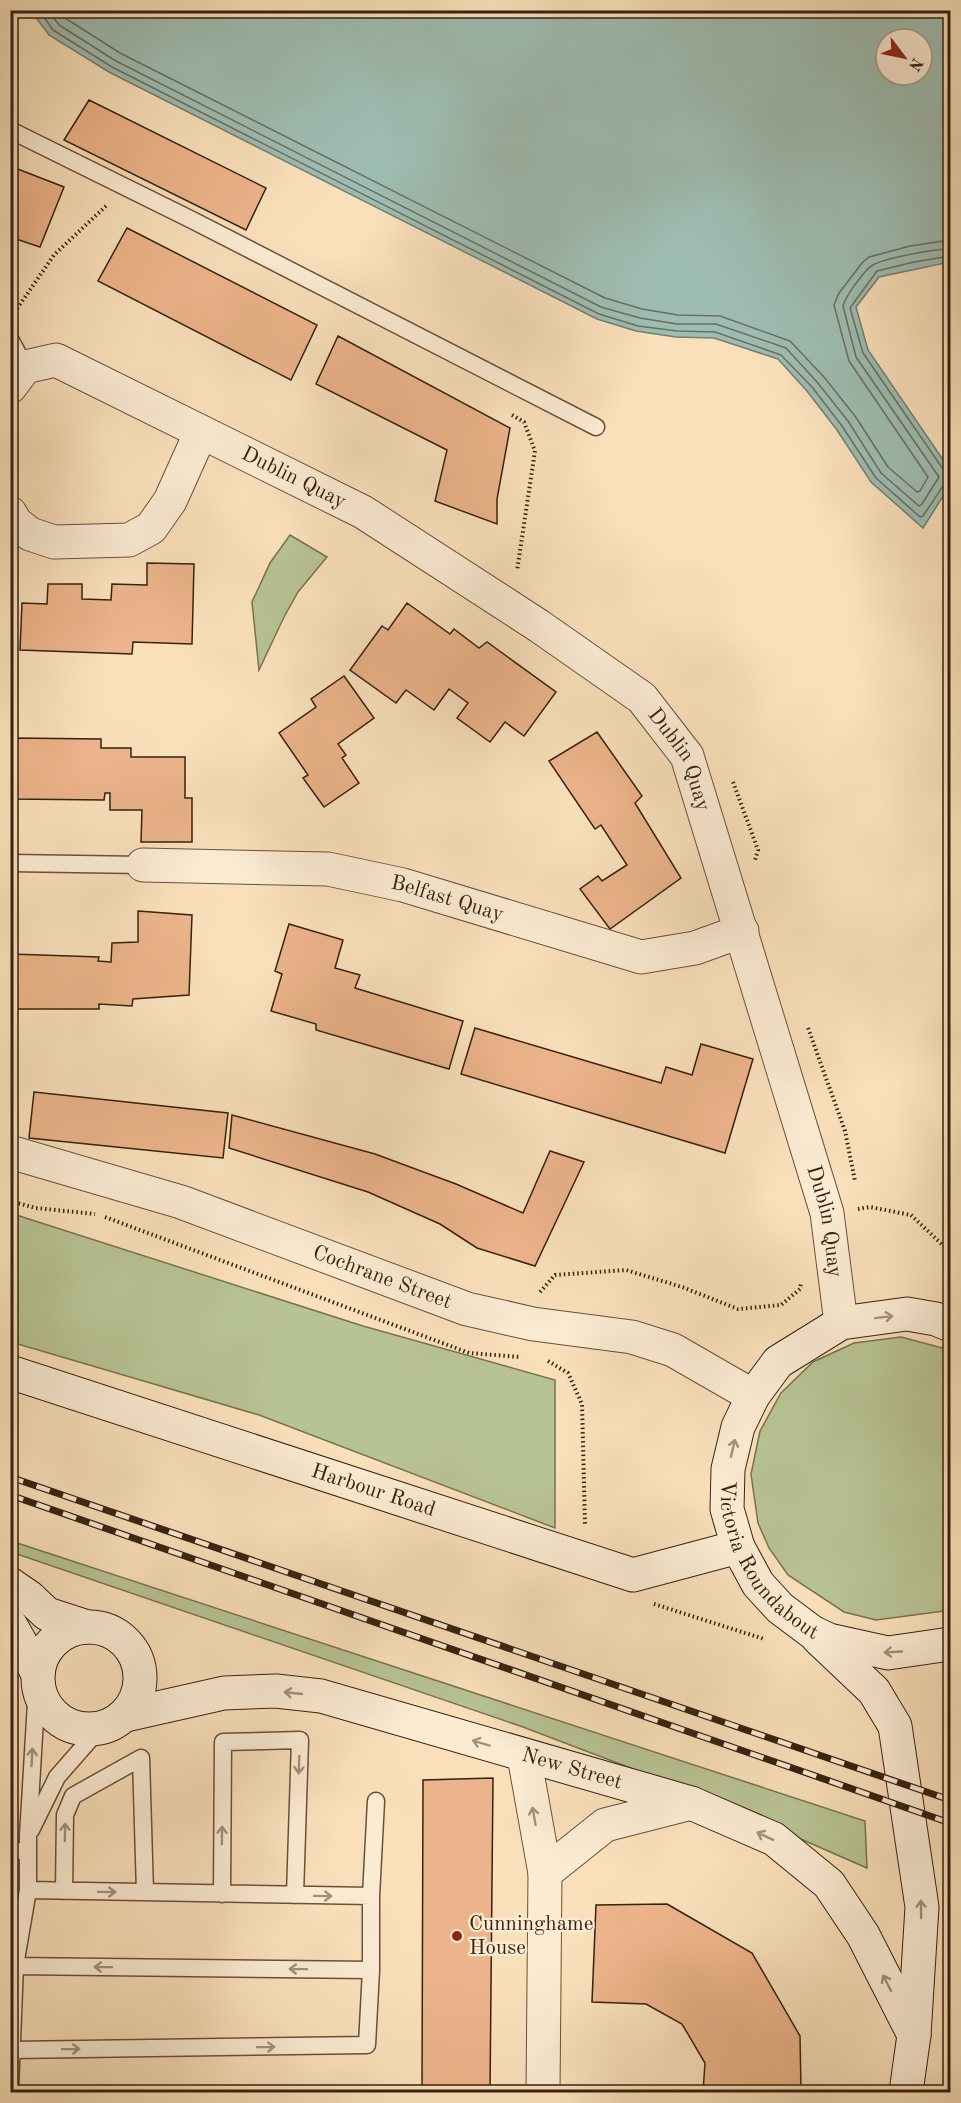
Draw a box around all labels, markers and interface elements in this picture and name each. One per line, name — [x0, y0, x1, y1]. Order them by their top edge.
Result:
north arrow — [874, 27, 934, 87]
text: N — [905, 54, 925, 74]
street label: Dublin Quay — [238, 443, 349, 512]
street label: Dublin Quay — [644, 704, 714, 813]
street label: Belfast Quay — [389, 872, 506, 925]
street label: Dublin Quay — [803, 1163, 846, 1279]
street label: Cochrane Street — [310, 1242, 455, 1313]
one-way arrow — [874, 1312, 894, 1323]
one-way arrow — [727, 1439, 739, 1458]
street label: Harbour Road — [308, 1460, 438, 1520]
street label: Victoria Roundabout — [716, 1481, 821, 1644]
one-way arrow — [884, 1646, 903, 1657]
one-way arrow — [283, 1687, 303, 1698]
one-way arrow — [472, 1737, 491, 1748]
street label: New Street — [519, 1744, 625, 1793]
one-way arrow — [27, 1747, 38, 1767]
one-way arrow — [294, 1754, 305, 1774]
one-way arrow — [528, 1806, 539, 1826]
one-way arrow — [59, 1823, 71, 1843]
one-way arrow — [216, 1826, 228, 1846]
one-way arrow — [757, 1829, 775, 1841]
one-way arrow — [97, 1886, 117, 1897]
one-way arrow — [313, 1890, 333, 1901]
one-way arrow — [915, 1899, 927, 1919]
place label: Cunninghame House — [469, 1914, 593, 1959]
marker: Cunninghame House — [450, 1929, 464, 1943]
one-way arrow — [93, 1961, 113, 1973]
one-way arrow — [288, 1963, 308, 1975]
one-way arrow — [881, 1974, 893, 1992]
one-way arrow — [255, 2041, 275, 2053]
one-way arrow — [60, 2043, 80, 2055]

